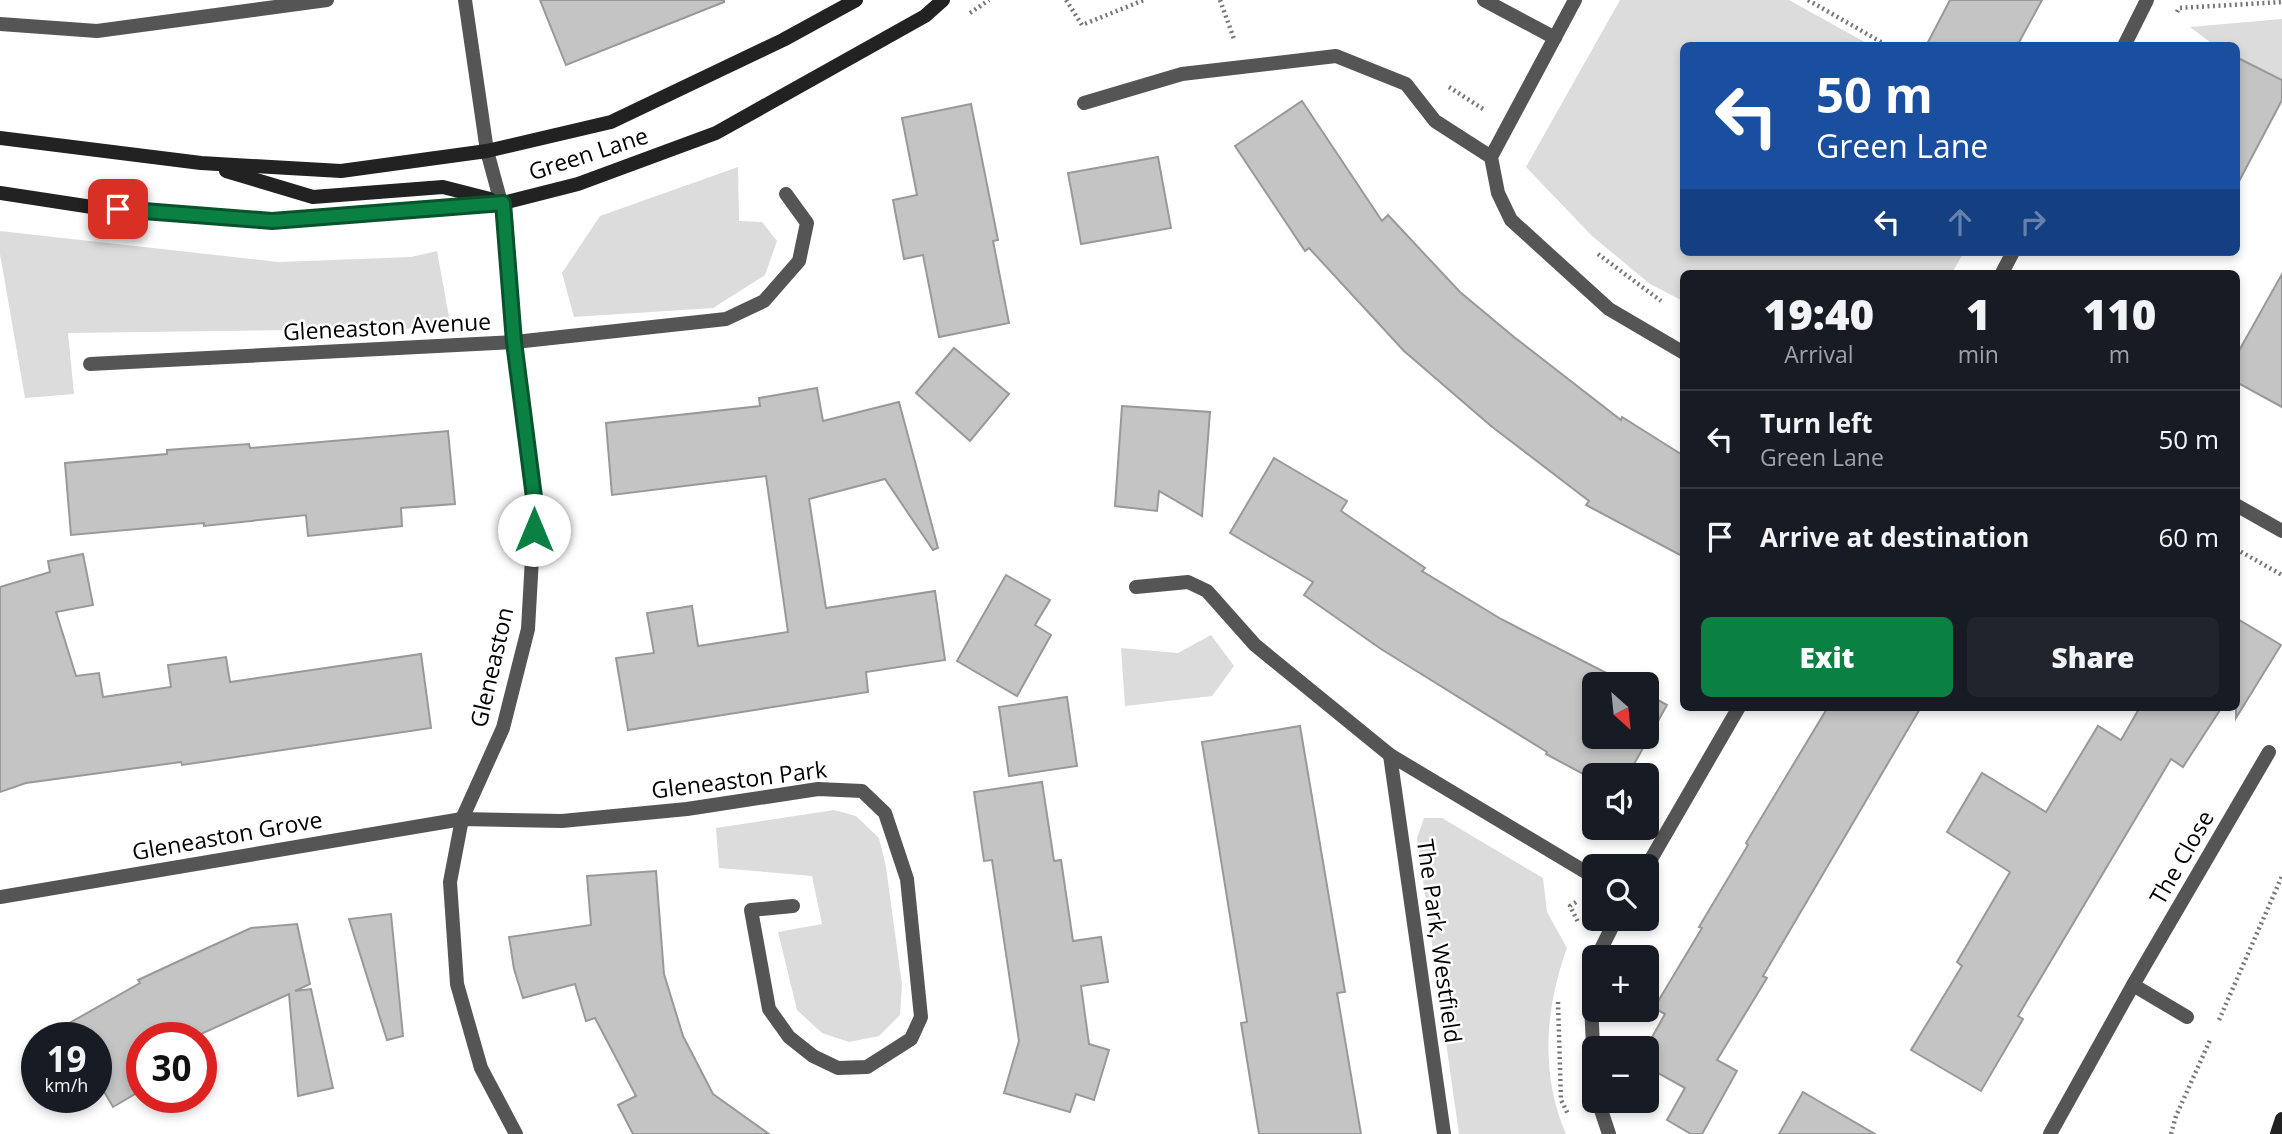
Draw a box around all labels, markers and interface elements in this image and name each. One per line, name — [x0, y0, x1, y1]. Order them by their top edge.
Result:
text: 50 m — [1816, 61, 1933, 127]
icon: left — [1701, 70, 1792, 161]
street label: Green Lane — [524, 119, 652, 187]
text: Green Lane — [1816, 124, 1988, 167]
pin — [88, 179, 148, 239]
icon: arrive — [99, 190, 137, 228]
icon: left — [1868, 203, 1906, 241]
icon: ahead — [1941, 203, 1979, 241]
icon: right — [2014, 203, 2052, 241]
text: 19:40 — [1764, 285, 1874, 342]
text: 1 — [1966, 285, 1991, 342]
text: 110 — [2083, 285, 2156, 342]
street label: Gleneaston Avenue — [282, 305, 492, 347]
text: Arrival — [1784, 338, 1854, 370]
text: min — [1958, 338, 1999, 370]
text: m — [2109, 338, 2130, 370]
text: Turn left — [1760, 405, 1872, 441]
icon: left — [1701, 420, 1739, 458]
text: 50 m — [2158, 421, 2219, 457]
text: Green Lane — [1760, 441, 1884, 473]
position arrow — [497, 493, 571, 567]
icon: arrive — [1701, 518, 1739, 556]
text: Arrive at destination — [1760, 519, 2029, 555]
text: 60 m — [2158, 519, 2219, 555]
street label: Gleneaston — [462, 604, 520, 730]
button: Exit — [1701, 617, 1953, 697]
button: Share — [1967, 617, 2219, 697]
north arrow — [1582, 672, 1659, 749]
map controls — [1582, 672, 1659, 1113]
street label: Gleneaston Park — [649, 752, 829, 806]
button: sound — [1582, 763, 1659, 840]
street label: Gleneaston Grove — [129, 803, 325, 867]
street label: The Close — [2141, 804, 2221, 910]
street label: The Park, Westfield — [1410, 837, 1470, 1045]
button: search — [1582, 854, 1659, 931]
button: + — [1582, 945, 1659, 1022]
speed limit sign: 30 — [126, 1022, 217, 1113]
text: 19 — [46, 1035, 87, 1082]
button: − — [1582, 1036, 1659, 1113]
text: km/h — [45, 1073, 88, 1097]

